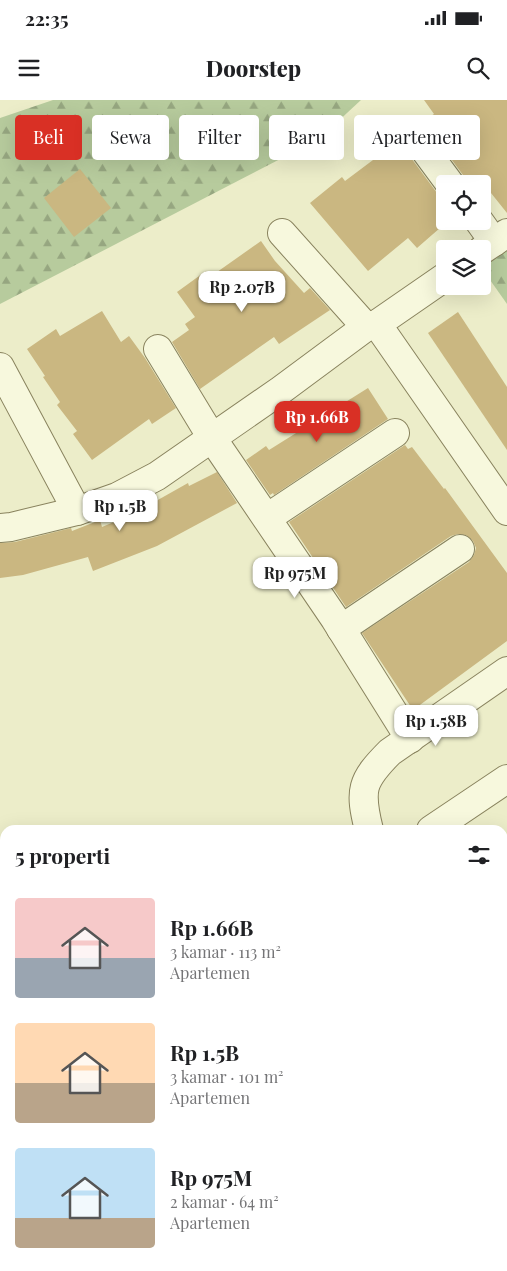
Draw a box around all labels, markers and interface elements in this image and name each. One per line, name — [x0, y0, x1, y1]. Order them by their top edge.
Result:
text: 22:35 — [25, 5, 68, 31]
text: Doorstep — [206, 53, 301, 83]
icon: menu — [15, 54, 43, 82]
icon: search — [464, 54, 492, 82]
chip: Beli — [15, 115, 82, 160]
chip: Sewa — [92, 115, 169, 160]
chip: Filter — [179, 115, 259, 160]
chip: Baru — [269, 115, 344, 160]
chip: Apartemen — [354, 115, 480, 160]
map controls — [436, 175, 491, 295]
button: locate — [436, 175, 491, 230]
button: layers — [436, 240, 491, 295]
pin: Rp 2.07B — [190, 270, 294, 313]
text: Rp 2.07B — [209, 276, 275, 297]
pin: Rp 1.66B — [265, 400, 369, 443]
text: Rp 1.66B — [285, 406, 349, 427]
pin: Rp 1.5B — [74, 490, 166, 532]
text: Rp 1.5B — [94, 495, 146, 516]
pin: Rp 975M — [249, 556, 341, 599]
text: Rp 975M — [264, 562, 326, 583]
pin: Rp 1.58B — [384, 704, 488, 747]
text: Rp 1.58B — [405, 710, 467, 731]
text: 5 properti — [15, 841, 110, 869]
icon: filters — [465, 841, 493, 869]
text: Rp 1.66B — [170, 913, 253, 941]
icon: home — [55, 918, 115, 978]
text: 3 kamar · 113 m² — [170, 941, 281, 962]
text: Apartemen — [170, 962, 250, 983]
text: Rp 1.5B — [170, 1038, 239, 1066]
icon: home — [55, 1043, 115, 1103]
text: 3 kamar · 101 m² — [170, 1066, 284, 1087]
text: Apartemen — [170, 1087, 250, 1108]
text: Rp 975M — [170, 1163, 252, 1191]
icon: home — [55, 1168, 115, 1228]
text: 2 kamar · 64 m² — [170, 1191, 279, 1212]
text: Apartemen — [170, 1212, 250, 1233]

